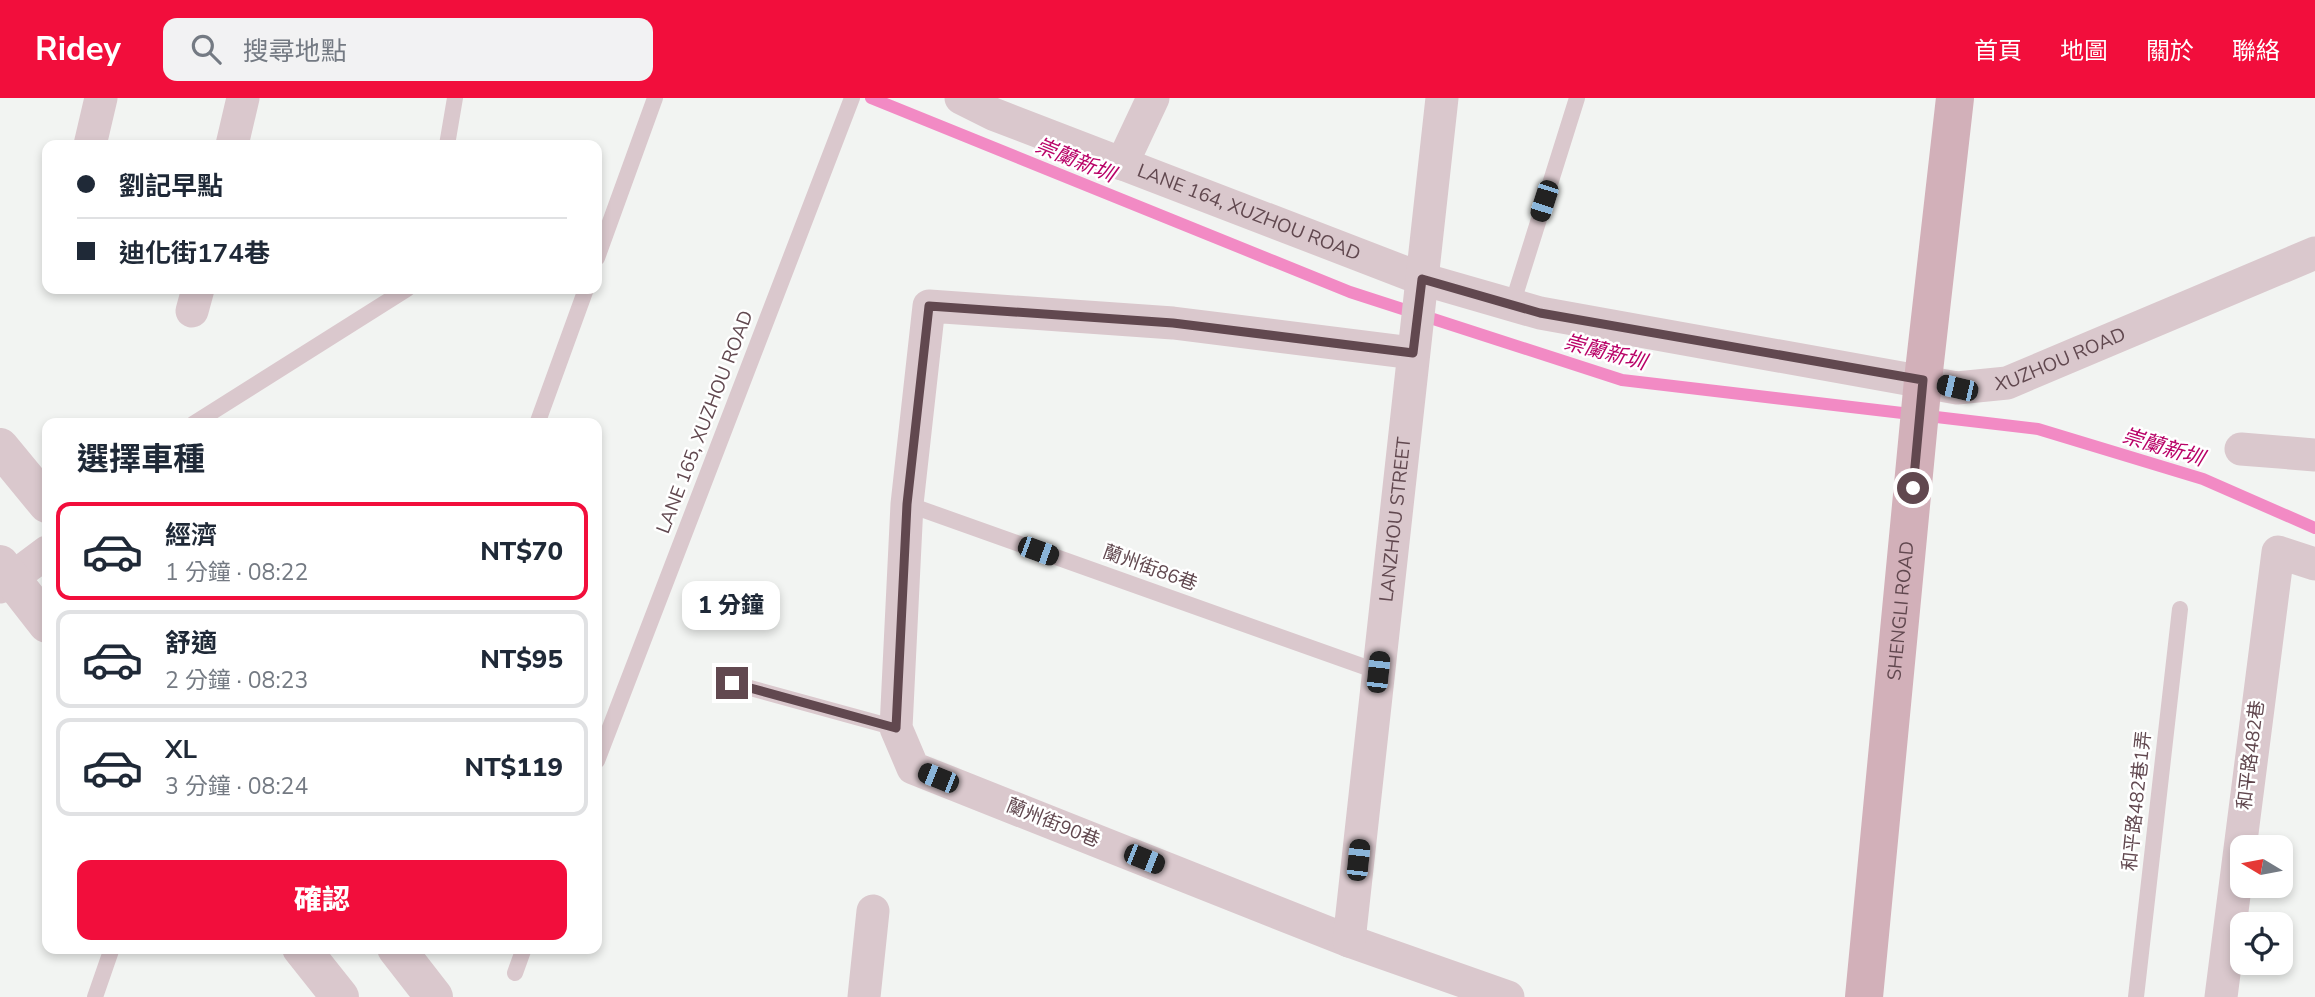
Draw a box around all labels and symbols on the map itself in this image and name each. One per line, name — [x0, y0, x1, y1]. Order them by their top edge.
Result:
water label: 崇蘭新圳 — [1031, 131, 1122, 190]
street label: LANE 164, XUZHOU ROAD — [1134, 158, 1364, 267]
car — [1528, 178, 1561, 224]
street label: LANE 165, XUZHOU ROAD — [650, 307, 760, 537]
street label: XUZHOU ROAD — [1994, 321, 2130, 397]
water label: 崇蘭新圳 — [1561, 328, 1652, 377]
car — [1935, 373, 1980, 403]
water label: 崇蘭新圳 — [2119, 421, 2210, 474]
street label: LANZHOU STREET — [1373, 435, 1418, 603]
route start — [1897, 472, 1929, 504]
car — [1015, 534, 1062, 568]
street label: 蘭州街86巷 — [1099, 539, 1201, 597]
street label: SHENGLI ROAD — [1881, 540, 1921, 682]
callout: 1 分鐘 — [683, 582, 781, 630]
car — [1366, 650, 1391, 694]
route end — [716, 667, 748, 699]
street label: 和平路482巷 — [2231, 699, 2271, 811]
street label: 和平路482巷1弄 — [2117, 730, 2157, 872]
car — [915, 760, 962, 796]
street label: 蘭州街90巷 — [1002, 792, 1104, 854]
north arrow — [2230, 835, 2292, 898]
car — [1346, 838, 1371, 882]
car — [1121, 841, 1168, 877]

